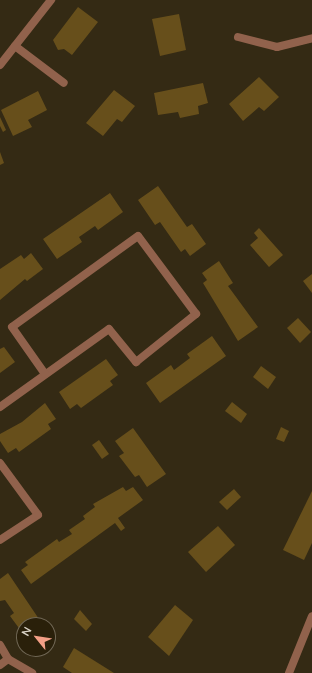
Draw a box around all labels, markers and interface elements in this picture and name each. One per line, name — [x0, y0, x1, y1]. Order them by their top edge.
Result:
north arrow — [16, 617, 56, 657]
text: N — [18, 624, 35, 639]

